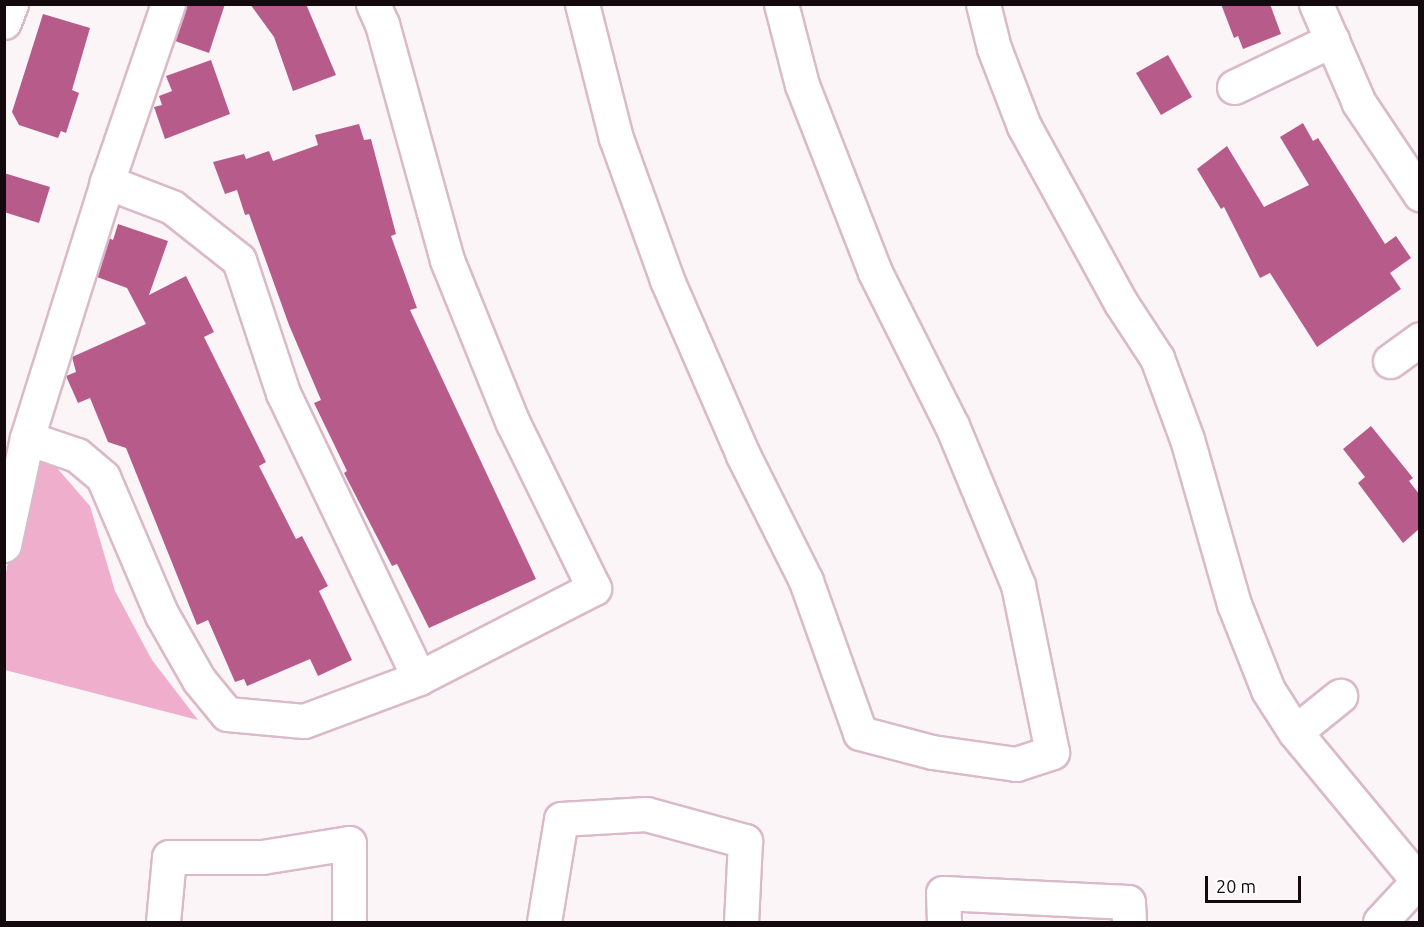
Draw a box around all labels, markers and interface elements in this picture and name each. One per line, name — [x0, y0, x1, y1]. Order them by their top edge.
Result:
scale bar — [1208, 864, 1304, 902]
text: 20 m — [1216, 876, 1256, 896]

